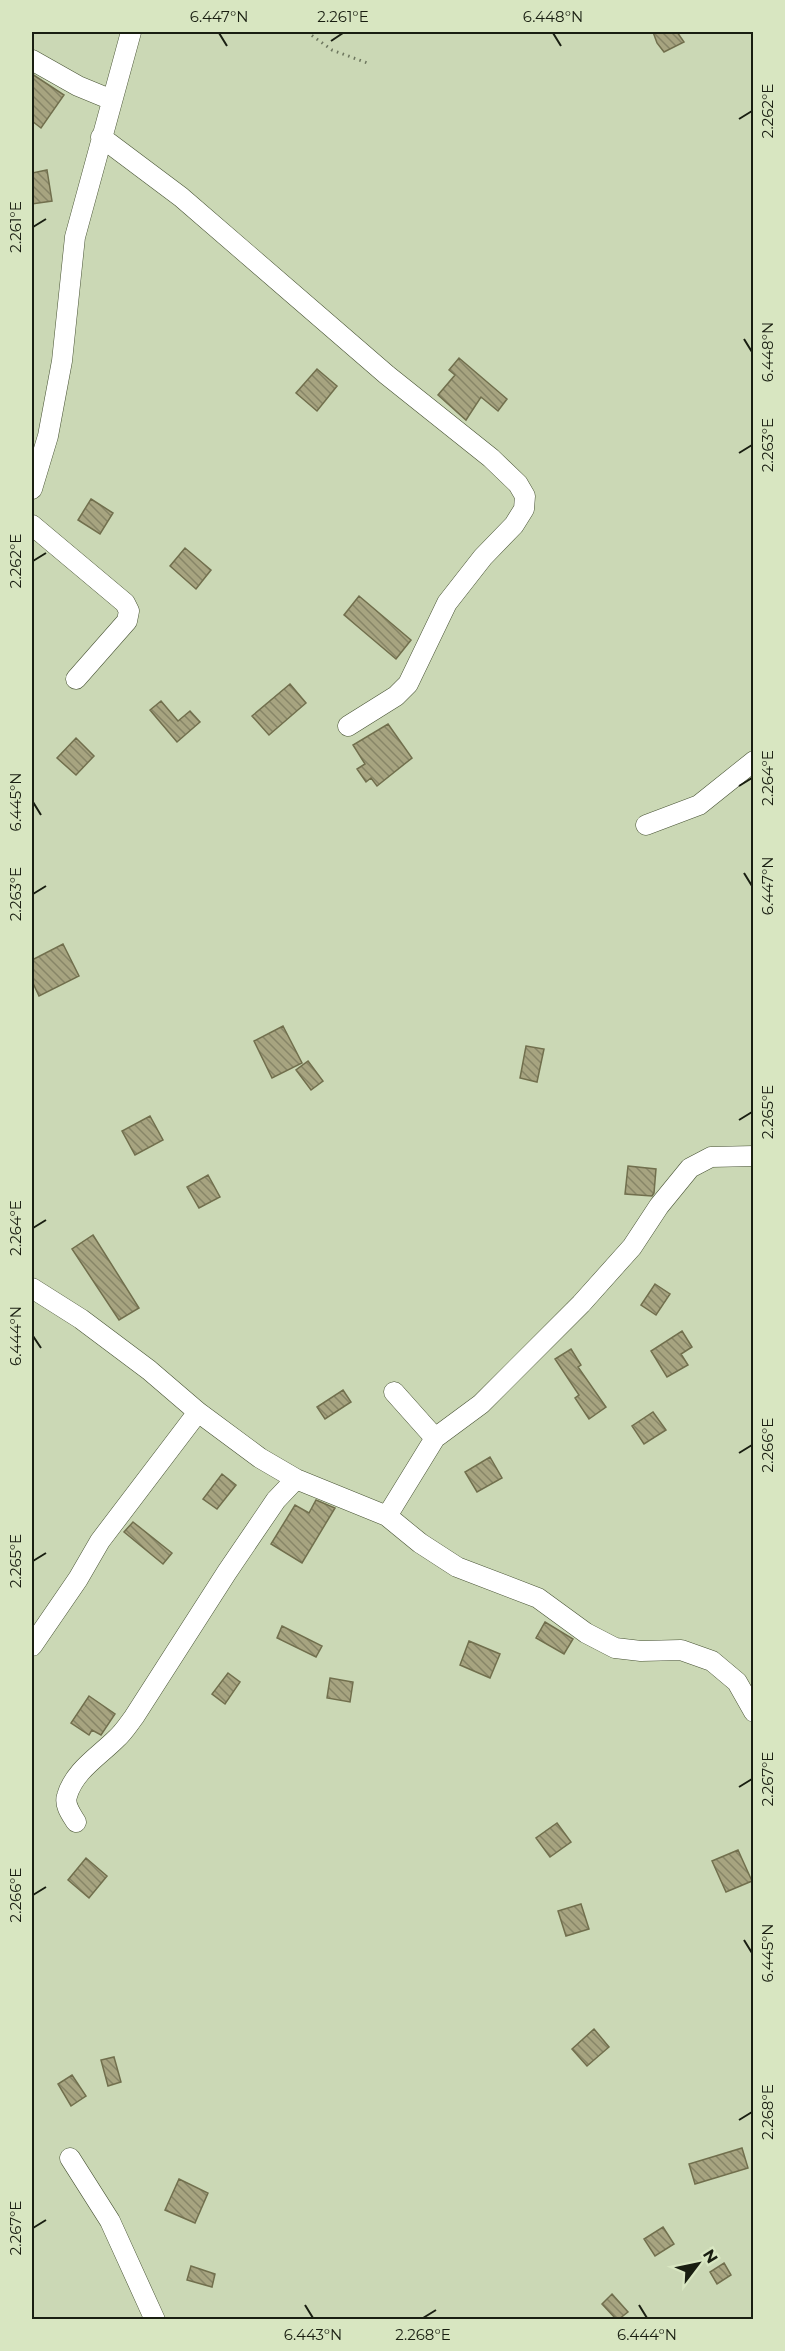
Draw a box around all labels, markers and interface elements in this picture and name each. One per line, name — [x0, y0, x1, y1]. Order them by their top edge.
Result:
text: 6.447°N — [190, 7, 248, 26]
text: 2.261°E — [317, 7, 369, 26]
text: 6.448°N — [523, 7, 583, 26]
text: 2.262°E — [758, 84, 777, 138]
text: 2.261°E — [6, 201, 25, 253]
text: 6.448°N — [758, 322, 777, 382]
text: 2.263°E — [758, 418, 777, 472]
text: 2.262°E — [6, 534, 25, 588]
text: 2.264°E — [758, 750, 777, 806]
text: 6.445°N — [6, 773, 25, 831]
text: 6.447°N — [758, 857, 777, 915]
text: 2.263°E — [6, 867, 25, 921]
text: 2.265°E — [758, 1085, 777, 1139]
text: 2.264°E — [6, 1200, 25, 1256]
text: 6.444°N — [6, 1306, 25, 1366]
text: 2.266°E — [758, 1418, 777, 1472]
text: 2.265°E — [6, 1534, 25, 1588]
text: 2.267°E — [758, 1752, 777, 1806]
text: 2.266°E — [6, 1868, 25, 1922]
text: 6.445°N — [758, 1924, 777, 1982]
text: 2.268°E — [758, 2084, 777, 2140]
text: 2.267°E — [6, 2201, 25, 2255]
north arrow — [668, 2234, 728, 2294]
text: N — [699, 2246, 722, 2267]
text: 6.443°N — [284, 2325, 342, 2344]
text: 2.268°E — [395, 2325, 451, 2344]
text: 6.444°N — [617, 2325, 677, 2344]

